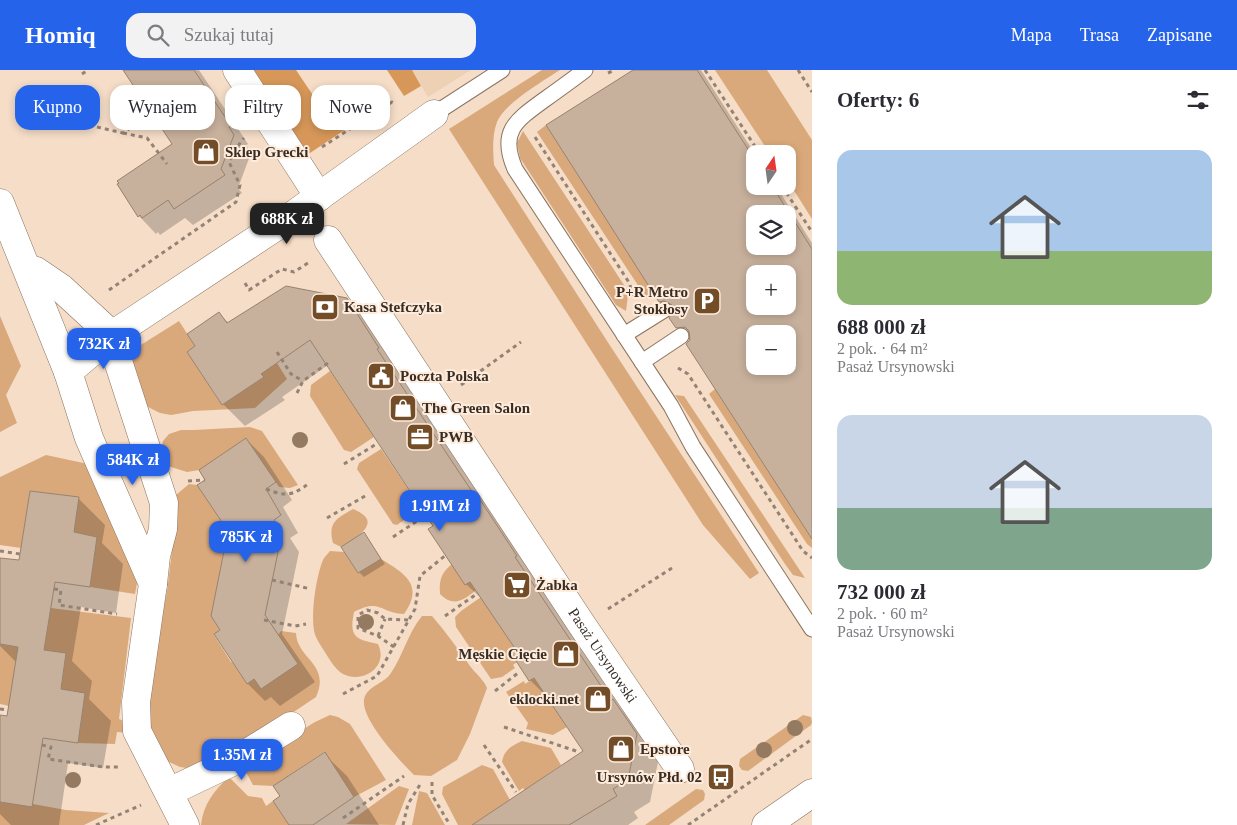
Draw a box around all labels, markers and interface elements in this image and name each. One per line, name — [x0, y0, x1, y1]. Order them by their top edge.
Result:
search box — [126, 13, 476, 58]
icon: search — [144, 21, 172, 49]
text: Homiq — [25, 22, 96, 48]
text: Szukaj tutaj — [184, 24, 274, 45]
text: Mapa — [1011, 25, 1052, 45]
text: Trasa — [1080, 25, 1119, 45]
text: Zapisane — [1147, 25, 1212, 45]
chip: Kupno — [15, 85, 100, 130]
chip: Wynajem — [110, 85, 215, 130]
chip: Filtry — [225, 85, 301, 130]
chip: Nowe — [311, 85, 390, 130]
icon: filters — [1184, 86, 1212, 114]
text: Oferty: 6 — [837, 88, 919, 112]
shop icon: Sklep Grecki — [191, 137, 221, 167]
place label: Sklep Grecki — [225, 144, 308, 160]
north arrow — [746, 145, 796, 195]
map controls — [746, 145, 796, 375]
icon: home — [980, 182, 1070, 272]
pin: 688K zł — [241, 202, 333, 245]
button: layers — [746, 205, 796, 255]
text: 688K zł — [261, 210, 313, 227]
button: + — [746, 265, 796, 315]
place label: P+R Metro Stokłosy — [616, 284, 688, 317]
parking icon: P+R Metro Stokłosy — [692, 286, 722, 316]
bank icon: Kasa Stefczyka — [310, 292, 340, 322]
place label: Kasa Stefczyka — [344, 299, 442, 315]
text: 688 000 zł — [837, 315, 926, 339]
button: − — [746, 325, 796, 375]
pin: 732K zł — [58, 328, 150, 370]
text: 732K zł — [78, 335, 130, 352]
text: 2 pok. · 64 m² — [837, 340, 928, 357]
text: Pasaż Ursynowski — [837, 358, 955, 375]
public building icon: Poczta Polska — [366, 361, 396, 391]
place label: Poczta Polska — [400, 368, 489, 384]
shop icon: The Green Salon — [388, 393, 418, 423]
place label: The Green Salon — [422, 400, 531, 416]
office icon: PWB — [405, 422, 435, 452]
place label: PWB — [439, 429, 473, 445]
pin: 584K zł — [87, 444, 179, 486]
icon: home — [980, 447, 1070, 537]
text: 584K zł — [107, 451, 159, 468]
pin: 1.91M zł — [388, 490, 492, 532]
text: 1.91M zł — [411, 497, 469, 514]
pin: 785K zł — [200, 520, 292, 563]
text: 785K zł — [220, 528, 272, 545]
supermarket icon: Żabka — [502, 570, 532, 600]
place label: Żabka — [536, 577, 578, 593]
text: 732 000 zł — [837, 580, 926, 604]
street label: Pasaż Ursynowski — [565, 605, 640, 706]
text: 2 pok. · 60 m² — [837, 605, 928, 622]
text: Pasaż Ursynowski — [837, 623, 955, 640]
shop icon: Męskie Cięcie — [551, 639, 581, 669]
place label: Męskie Cięcie — [458, 646, 547, 662]
shop icon: eklocki.net — [583, 684, 613, 714]
place label: eklocki.net — [509, 691, 579, 707]
shop icon: Epstore — [606, 734, 636, 764]
pin: 1.35M zł — [190, 738, 294, 781]
place label: Epstore — [640, 741, 690, 757]
text: 1.35M zł — [213, 746, 271, 763]
bus stop icon: Ursynów Płd. 02 — [706, 762, 736, 792]
place label: Ursynów Płd. 02 — [597, 769, 702, 785]

